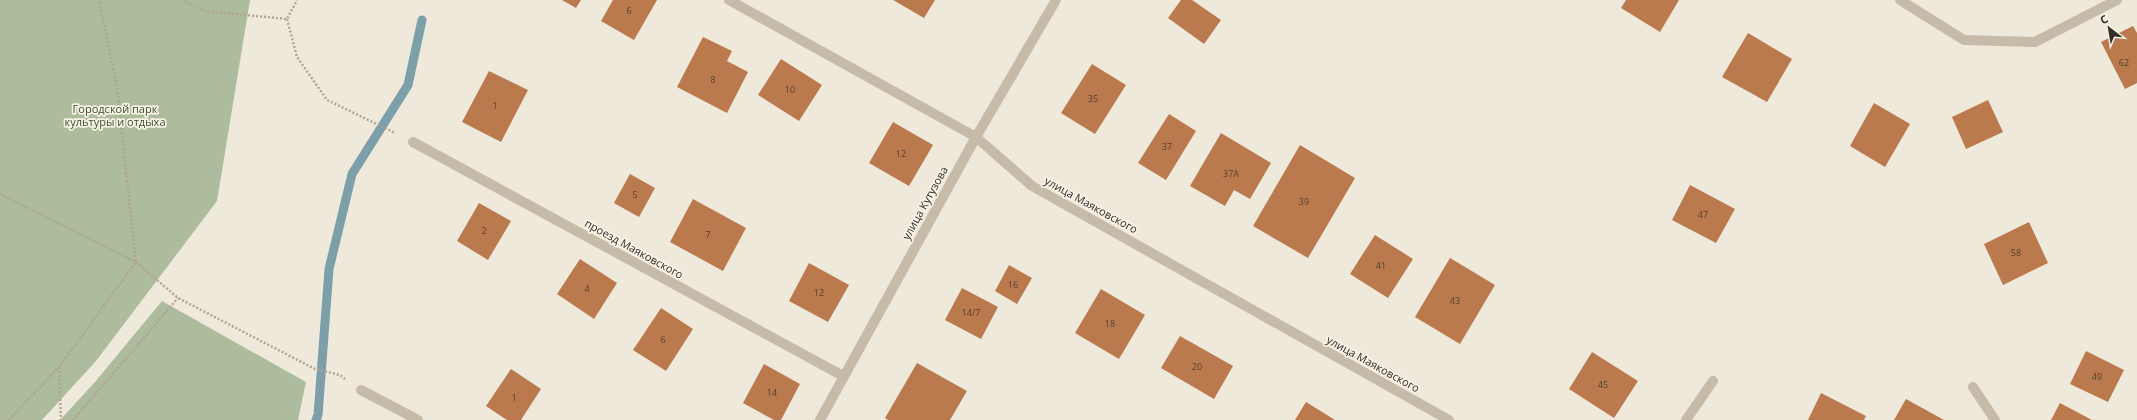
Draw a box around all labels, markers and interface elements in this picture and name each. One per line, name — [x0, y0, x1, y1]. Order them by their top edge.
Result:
house number: 6 — [626, 4, 632, 17]
north arrow — [2089, 8, 2129, 48]
text: С — [2097, 11, 2110, 27]
house number: 62 — [2119, 56, 2129, 69]
house number: 8 — [710, 73, 716, 86]
house number: 10 — [785, 83, 795, 96]
house number: 35 — [1088, 92, 1098, 105]
house number: 1 — [492, 99, 498, 112]
park label: Городской парк культуры и отдыха — [65, 101, 166, 129]
house number: 37 — [1162, 140, 1172, 153]
house number: 12 — [896, 147, 906, 160]
street label: улица Кутузова — [898, 163, 951, 242]
house number: 37А — [1223, 167, 1239, 180]
street label: улица Маяковского — [1042, 173, 1141, 237]
house number: 5 — [632, 188, 638, 201]
house number: 39 — [1299, 195, 1309, 208]
house number: 47 — [1698, 208, 1708, 221]
street label: проезд Маяковского — [582, 215, 687, 282]
house number: 2 — [481, 224, 487, 237]
house number: 7 — [705, 228, 711, 241]
house number: 58 — [2011, 246, 2021, 259]
house number: 41 — [1376, 259, 1386, 272]
house number: 16 — [1008, 278, 1018, 291]
house number: 4 — [584, 282, 590, 295]
house number: 12 — [814, 286, 824, 299]
house number: 43 — [1450, 294, 1460, 307]
house number: 14/7 — [962, 306, 980, 319]
house number: 18 — [1105, 317, 1115, 330]
street label: улица Маяковского — [1324, 332, 1423, 396]
house number: 6 — [660, 333, 666, 346]
house number: 20 — [1192, 360, 1202, 373]
house number: 49 — [2092, 370, 2102, 383]
house number: 45 — [1598, 378, 1608, 391]
house number: 14 — [767, 386, 777, 399]
house number: 1 — [511, 391, 517, 404]

